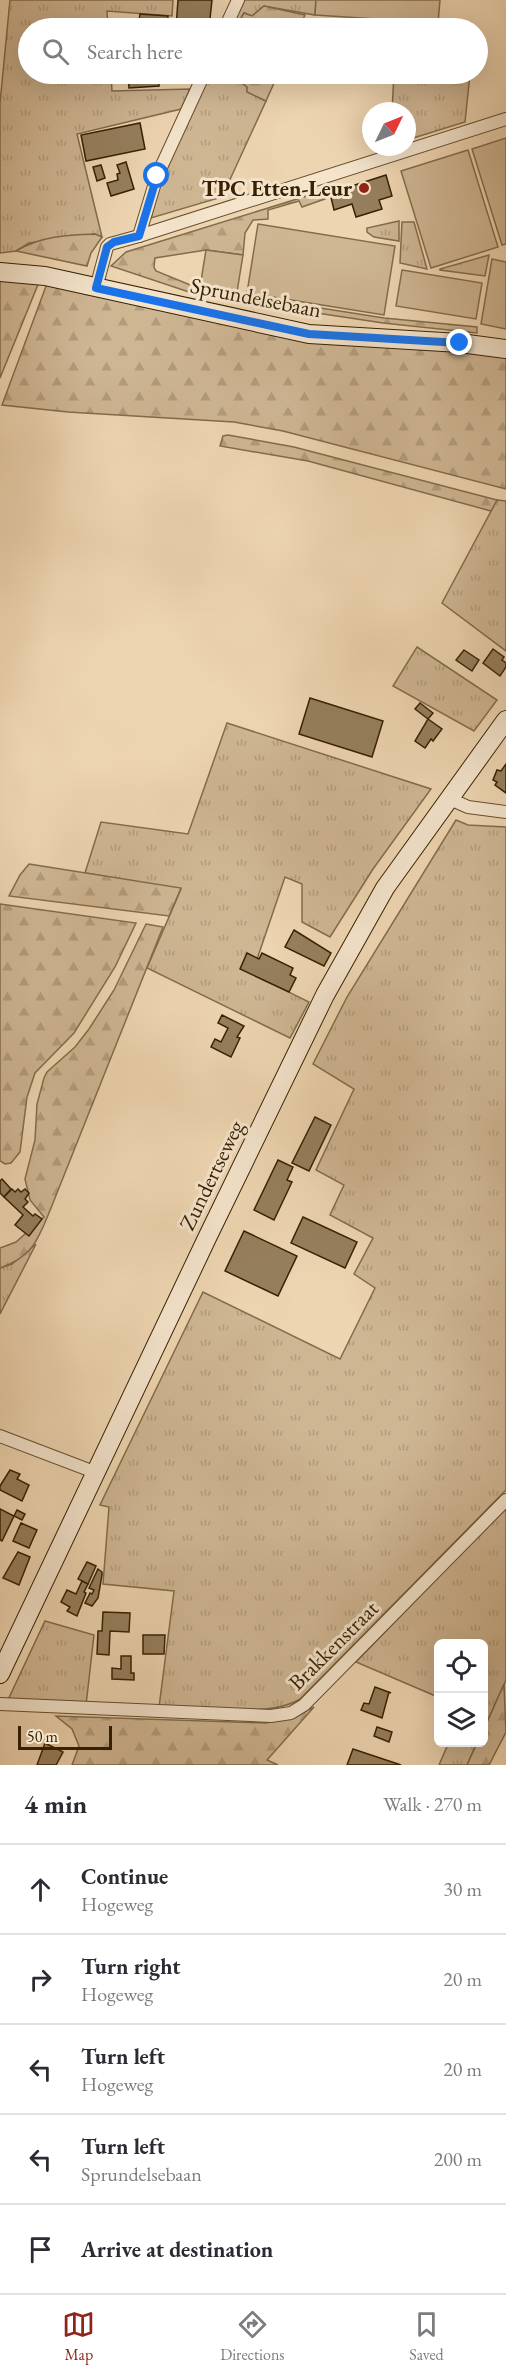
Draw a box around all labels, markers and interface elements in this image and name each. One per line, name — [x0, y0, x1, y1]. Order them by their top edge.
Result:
search box — [18, 18, 488, 84]
icon: search — [39, 35, 72, 68]
text: Search here — [87, 37, 182, 66]
north arrow — [362, 102, 416, 156]
route start — [143, 162, 169, 188]
place label: TPC Etten-Leur — [202, 174, 353, 203]
marker: TPC Etten-Leur — [357, 181, 371, 195]
street label: Sprundelsebaan — [188, 271, 324, 324]
route end — [446, 329, 472, 355]
street label: Zundertseweg — [172, 1115, 251, 1235]
street label: Brakkenstraat — [282, 1594, 385, 1697]
map controls — [434, 1639, 488, 1747]
button: locate — [434, 1639, 488, 1693]
button: layers — [434, 1693, 488, 1747]
scale bar — [18, 1723, 112, 1750]
text: 50 m — [27, 1726, 58, 1747]
text: 4 min — [24, 1787, 87, 1821]
text: Walk · 270 m — [383, 1791, 482, 1817]
text: Continue — [81, 1862, 168, 1891]
icon: ahead — [24, 1873, 57, 1906]
text: 30 m — [443, 1876, 482, 1902]
text: Hogeweg — [81, 1891, 153, 1917]
text: Turn right — [81, 1952, 180, 1981]
icon: right — [24, 1963, 57, 1996]
text: 20 m — [443, 1966, 482, 1992]
text: Hogeweg — [81, 1981, 153, 2007]
text: Turn left — [81, 2042, 165, 2071]
icon: left — [24, 2053, 57, 2086]
text: 20 m — [443, 2056, 482, 2082]
text: Hogeweg — [81, 2071, 153, 2097]
text: Turn left — [81, 2132, 165, 2161]
icon: left — [24, 2143, 57, 2176]
text: 200 m — [434, 2146, 482, 2172]
text: Sprundelsebaan — [81, 2161, 202, 2187]
icon: arrive — [24, 2233, 57, 2266]
text: Arrive at destination — [81, 2235, 273, 2264]
tab: Map — [62, 2308, 95, 2365]
tab: Directions — [220, 2308, 285, 2365]
tab: Saved — [409, 2308, 444, 2365]

